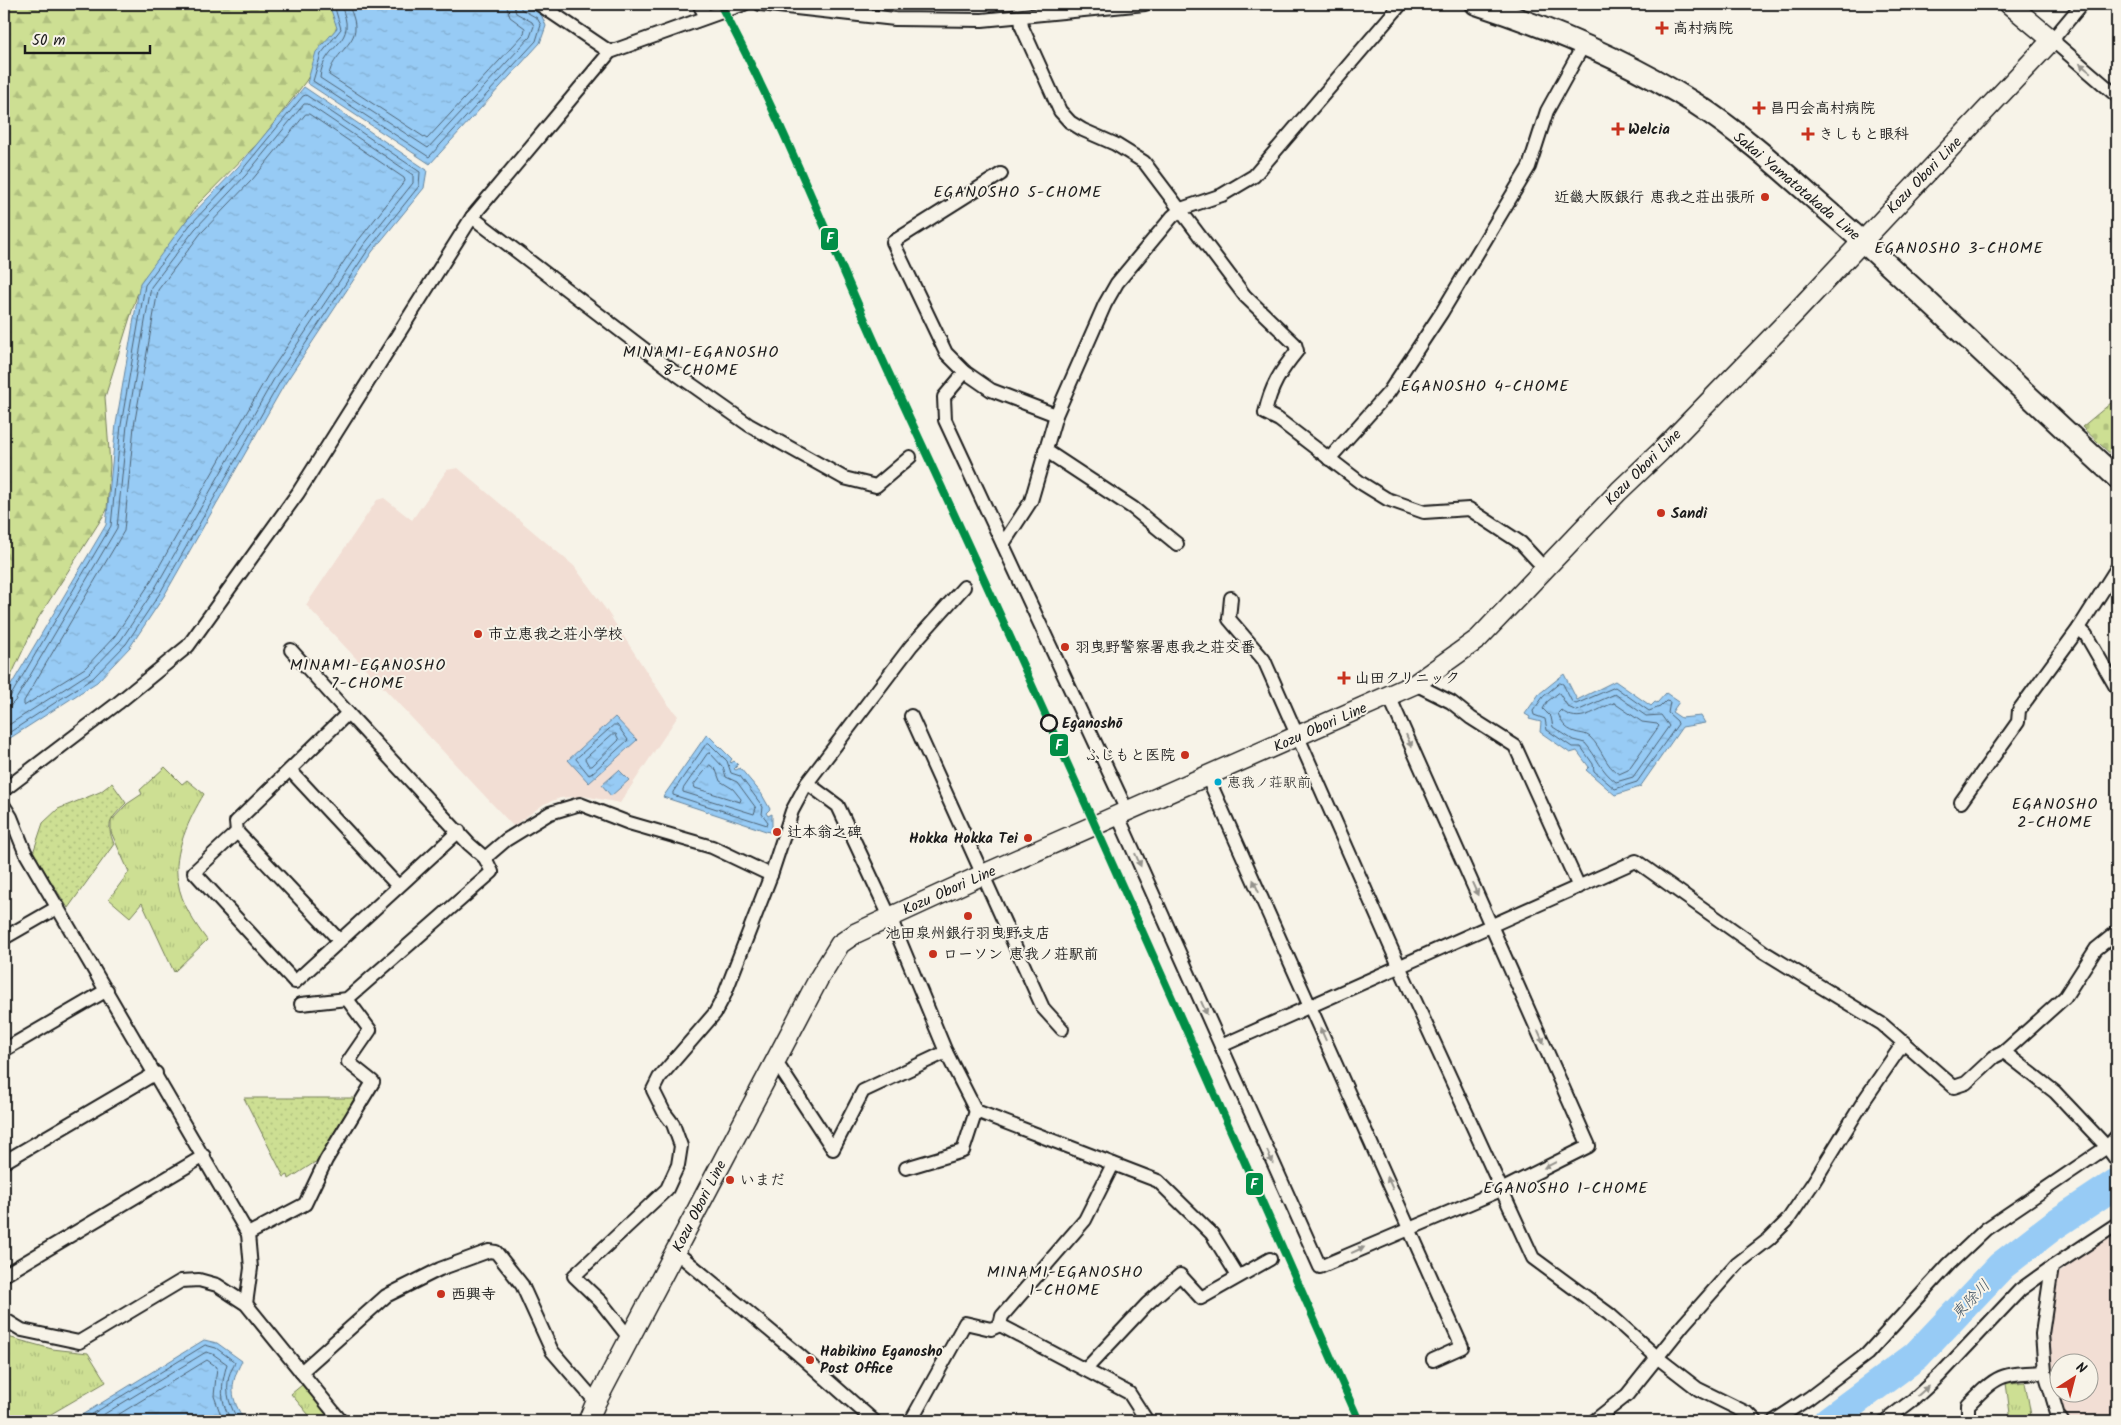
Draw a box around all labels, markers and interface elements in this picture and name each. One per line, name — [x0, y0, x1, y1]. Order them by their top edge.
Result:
place label: 高村病院 — [1673, 17, 1733, 41]
marker: 高村病院 — [1655, 21, 1669, 35]
scale bar — [25, 22, 150, 54]
text: 50 m — [32, 29, 66, 53]
one-way arrow — [2079, 62, 2091, 74]
place label: 昌円会高村病院 — [1770, 97, 1875, 121]
marker: 昌円会高村病院 — [1752, 101, 1766, 115]
place label: Welcia — [1628, 118, 1670, 142]
marker: Welcia — [1612, 123, 1624, 135]
place label: きしもと眼科 — [1819, 123, 1909, 147]
street label: Sakai Yamatotakada Line — [1727, 126, 1865, 247]
marker: きしもと眼科 — [1801, 127, 1815, 141]
street label: Kozu Obori Line — [1881, 131, 1968, 220]
district label: EGANOSHO 5-CHOME — [934, 180, 1102, 205]
place label: 近畿大阪銀行 恵我之荘出張所 — [1554, 186, 1755, 210]
marker: 近畿大阪銀行 恵我之荘出張所 — [1759, 191, 1771, 203]
line badge: F — [820, 227, 839, 251]
text: F — [826, 228, 835, 250]
district label: EGANOSHO 3-CHOME — [1874, 236, 2044, 261]
district label: MINAMI-EGANOSHO 8-CHOME — [623, 340, 779, 383]
district label: EGANOSHO 4-CHOME — [1400, 374, 1570, 399]
street label: Kozu Obori Line — [1600, 424, 1688, 512]
place label: Sandi — [1671, 502, 1708, 526]
marker: Sandi — [1655, 507, 1667, 519]
place label: 市立恵我之荘小学校 — [488, 623, 623, 647]
marker: 市立恵我之荘小学校 — [472, 628, 484, 640]
place label: 羽曳野警察署恵我之荘交番 — [1075, 636, 1255, 660]
marker: 羽曳野警察署恵我之荘交番 — [1059, 641, 1071, 653]
district label: MINAMI-EGANOSHO 7-CHOME — [290, 653, 446, 696]
place label: 山田クリニック — [1355, 667, 1460, 691]
marker: 山田クリニック — [1337, 671, 1351, 685]
street label: Kozu Obori Line — [1270, 696, 1371, 759]
place label: Eganoshō — [1062, 712, 1124, 736]
marker: Eganoshō — [1040, 714, 1058, 732]
line badge: F — [1049, 733, 1069, 757]
one-way arrow — [1405, 734, 1413, 748]
text: F — [1055, 735, 1064, 757]
place label: ふじもと医院 — [1085, 744, 1175, 768]
marker: ふじもと医院 — [1179, 749, 1191, 761]
place label: 恵我ノ荘駅前 — [1227, 772, 1311, 794]
marker: 恵我ノ荘駅前 — [1213, 777, 1223, 787]
district label: EGANOSHO 2-CHOME — [2012, 792, 2098, 835]
place label: 辻本翁之碑 — [787, 821, 862, 845]
marker: 辻本翁之碑 — [771, 826, 783, 838]
place label: Hokka Hokka Tei — [909, 827, 1019, 851]
marker: Hokka Hokka Tei — [1022, 832, 1034, 844]
one-way arrow — [1134, 853, 1142, 867]
street label: Kozu Obori Line — [899, 859, 1000, 922]
one-way arrow — [1252, 879, 1260, 893]
one-way arrow — [1471, 882, 1479, 896]
marker: 池田泉州銀行羽曳野支店 — [962, 910, 974, 922]
place label: 池田泉州銀行羽曳野支店 — [885, 922, 1051, 946]
place label: ローソン 恵我ノ荘駅前 — [943, 943, 1099, 967]
marker: ローソン 恵我ノ荘駅前 — [927, 948, 939, 960]
one-way arrow — [1201, 1001, 1209, 1015]
one-way arrow — [1319, 1027, 1327, 1041]
one-way arrow — [1538, 1030, 1546, 1044]
one-way arrow — [1267, 1150, 1275, 1164]
street label: Kozu Obori Line — [666, 1156, 733, 1257]
one-way arrow — [1543, 1161, 1557, 1169]
place label: いまだ — [740, 1169, 785, 1193]
line badge: F — [1245, 1172, 1264, 1196]
marker: いまだ — [724, 1174, 736, 1186]
text: F — [1250, 1174, 1259, 1196]
one-way arrow — [1385, 1176, 1393, 1190]
district label: EGANOSHO 1-CHOME — [1483, 1176, 1649, 1201]
one-way arrow — [1351, 1245, 1365, 1253]
district label: MINAMI-EGANOSHO 1-CHOME — [987, 1260, 1143, 1303]
water label: 東除川 — [1945, 1274, 1997, 1326]
place label: 西興寺 — [451, 1283, 496, 1307]
marker: 西興寺 — [435, 1288, 447, 1300]
place label: Habikino Eganosho Post Office — [820, 1340, 943, 1381]
north arrow — [2048, 1352, 2098, 1402]
marker: Habikino Eganosho Post Office — [804, 1354, 816, 1366]
text: N — [2071, 1357, 2091, 1380]
one-way arrow — [1916, 1385, 1928, 1397]

